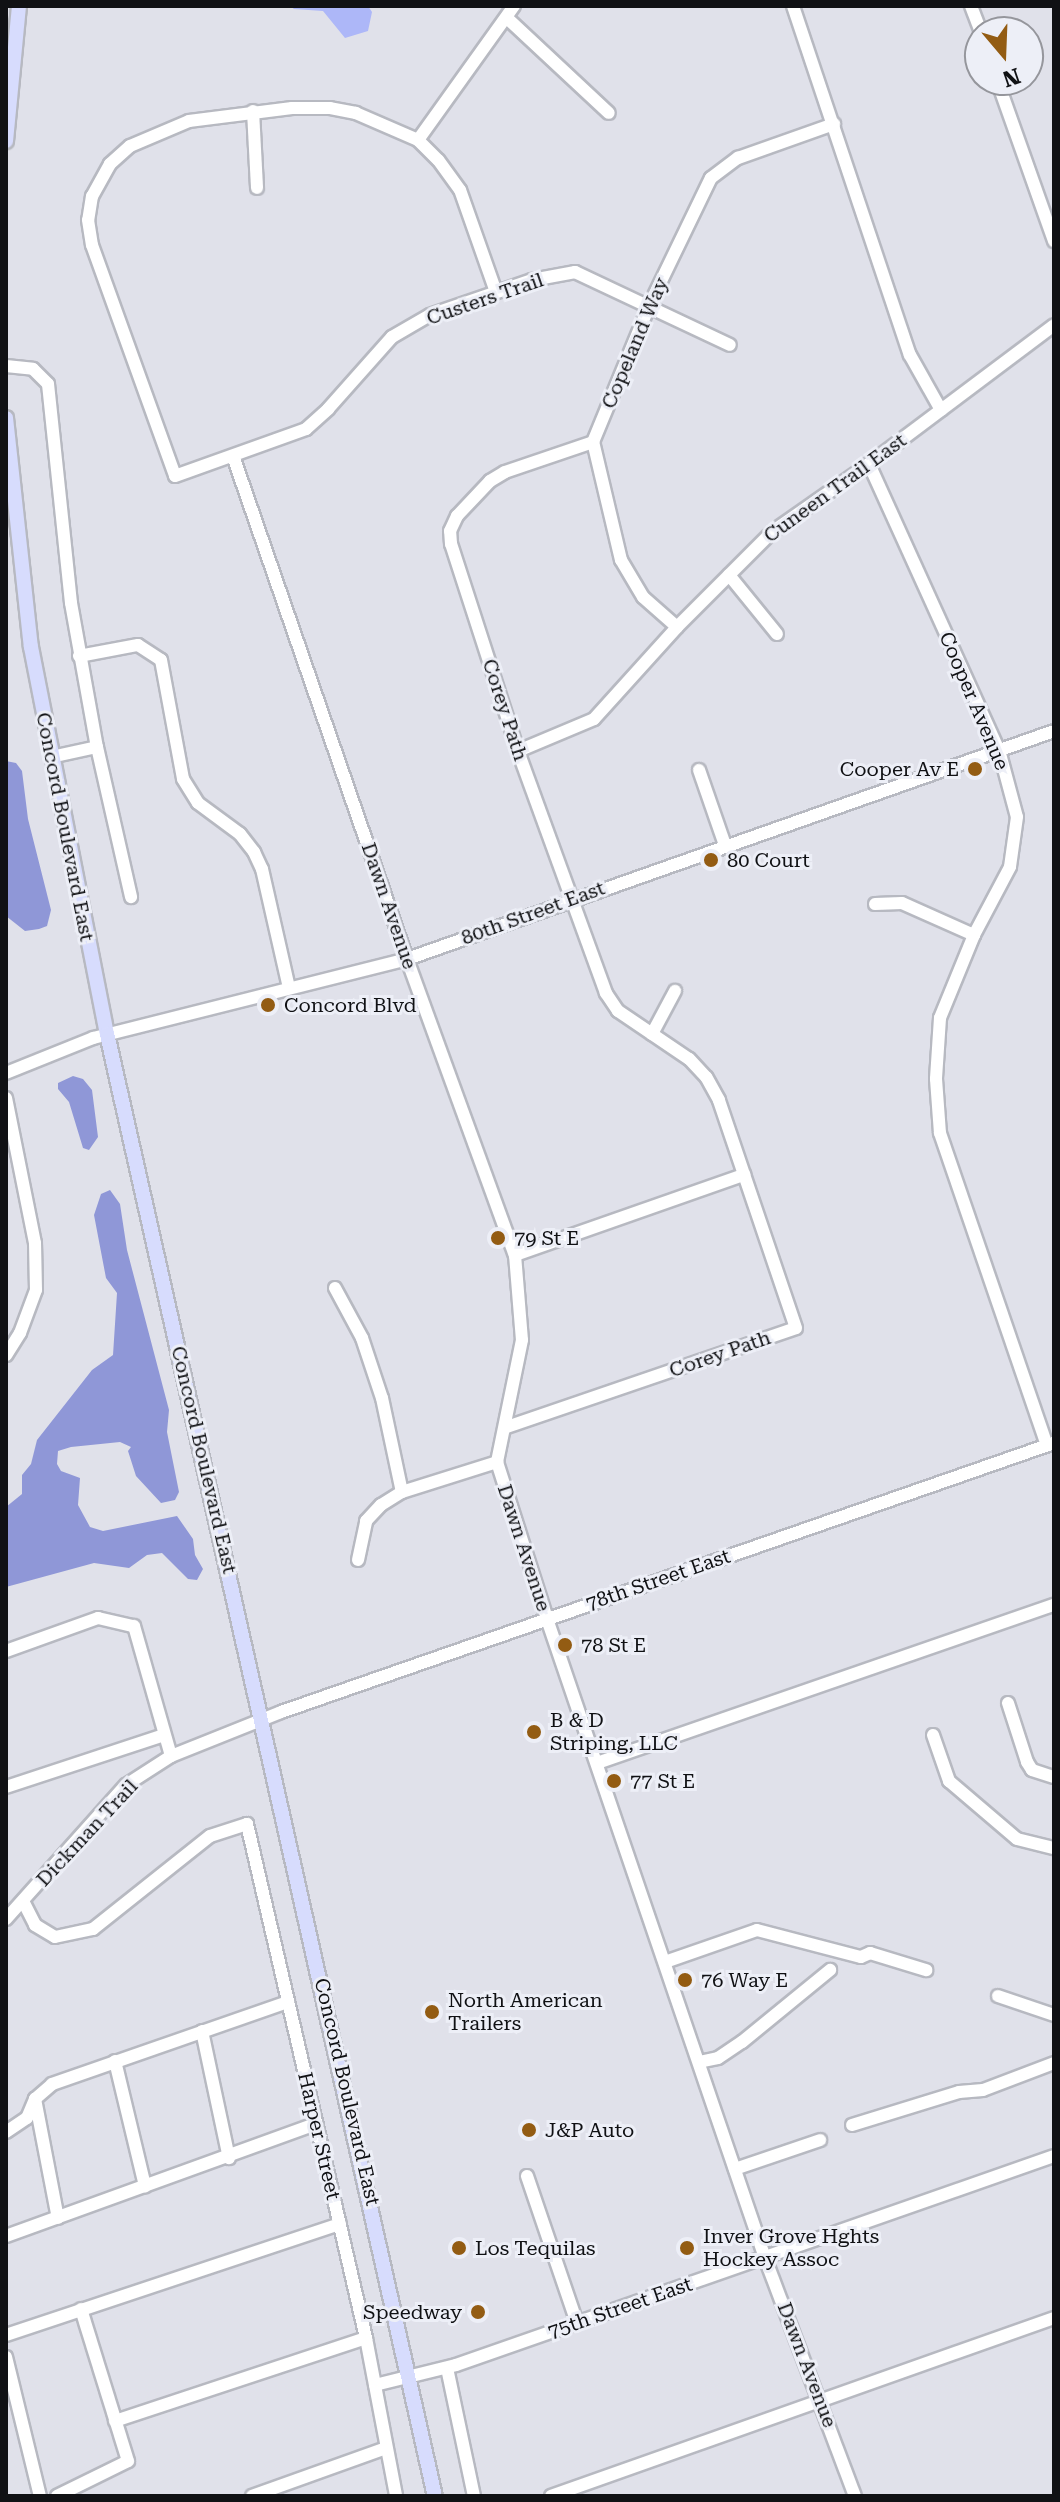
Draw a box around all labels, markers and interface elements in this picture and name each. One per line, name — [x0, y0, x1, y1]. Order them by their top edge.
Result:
north arrow — [964, 16, 1044, 96]
text: N — [999, 63, 1023, 92]
street label: Custers Trail — [423, 268, 547, 330]
street label: Copeland Way — [597, 274, 673, 412]
street label: Cuneen Trail East — [759, 428, 911, 548]
street label: Cooper Avenue — [934, 628, 1014, 774]
street label: Corey Path — [477, 656, 533, 764]
street label: Concord Boulevard East — [31, 710, 99, 944]
place label: Cooper Av E — [840, 757, 959, 781]
marker: Cooper Av E — [966, 760, 984, 778]
street label: Dawn Avenue — [356, 840, 422, 972]
place label: 80 Court — [727, 848, 810, 872]
marker: 80 Court — [702, 851, 720, 869]
street label: 80th Street East — [458, 876, 608, 950]
place label: Concord Blvd — [284, 993, 417, 1017]
marker: Concord Blvd — [259, 996, 277, 1014]
place label: 79 St E — [514, 1226, 579, 1250]
marker: 79 St E — [489, 1229, 507, 1247]
street label: Corey Path — [666, 1325, 774, 1383]
street label: Concord Boulevard East — [166, 1344, 242, 1576]
street label: Dawn Avenue — [492, 1481, 556, 1615]
street label: 78th Street East — [583, 1544, 733, 1616]
place label: 78 St E — [581, 1633, 646, 1657]
marker: 78 St E — [556, 1636, 574, 1654]
place label: B & D Striping, LLC — [550, 1708, 678, 1755]
marker: B & D Striping, LLC — [525, 1723, 543, 1741]
place label: 77 St E — [630, 1769, 695, 1793]
marker: 77 St E — [605, 1772, 623, 1790]
street label: Dickman Trail — [31, 1775, 143, 1891]
place label: 76 Way E — [701, 1968, 788, 1992]
marker: 76 Way E — [676, 1971, 694, 1989]
street label: Concord Boulevard East — [309, 1976, 385, 2208]
place label: North American Trailers — [448, 1988, 603, 2035]
marker: North American Trailers — [423, 2003, 441, 2021]
street label: Harper Street — [293, 2070, 345, 2202]
place label: J&P Auto — [545, 2118, 634, 2142]
marker: J&P Auto — [520, 2121, 538, 2139]
place label: Inver Grove Hghts Hockey Assoc — [703, 2224, 879, 2271]
place label: Los Tequilas — [475, 2236, 596, 2260]
marker: Los Tequilas — [450, 2239, 468, 2257]
marker: Inver Grove Hghts Hockey Assoc — [678, 2239, 696, 2257]
street label: 75th Street East — [545, 2272, 695, 2344]
street label: Dawn Avenue — [772, 2299, 842, 2431]
place label: Speedway — [363, 2300, 462, 2324]
marker: Speedway — [469, 2303, 487, 2321]

